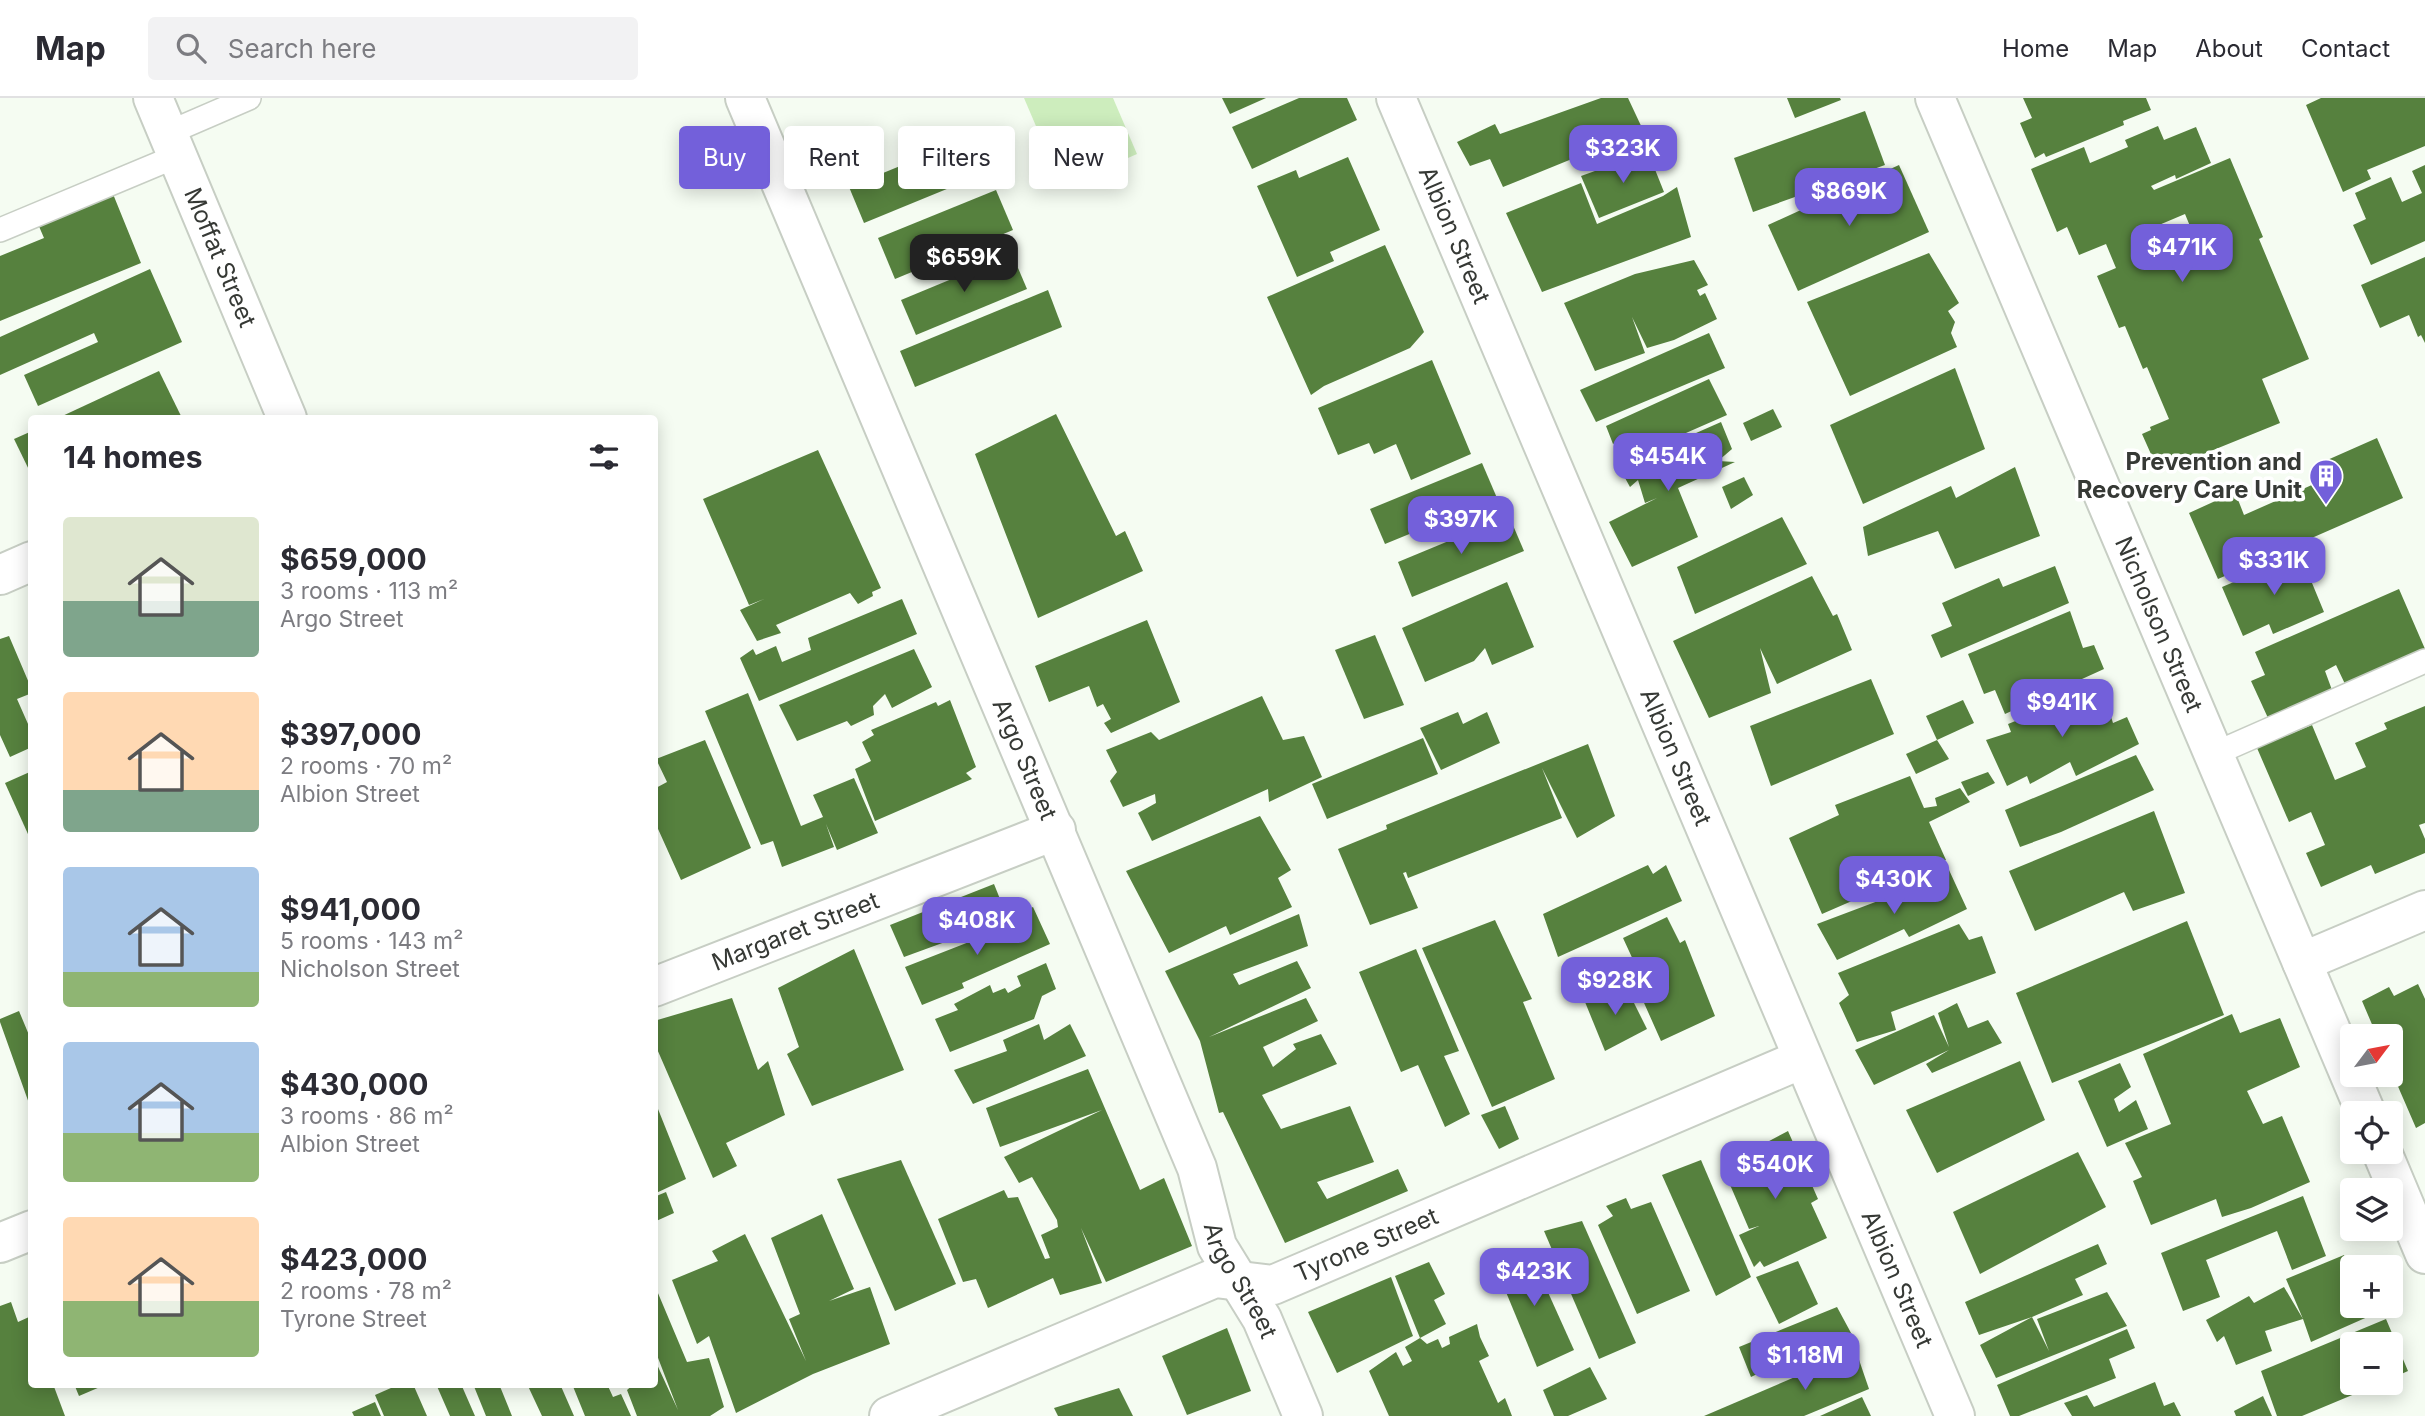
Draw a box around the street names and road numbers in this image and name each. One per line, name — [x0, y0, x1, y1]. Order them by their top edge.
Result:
street label: Albion Street — [1413, 162, 1497, 308]
street label: Moffat Street — [178, 183, 262, 332]
street label: Nicholson Street — [2109, 532, 2209, 717]
street label: Albion Street — [1634, 684, 1718, 830]
street label: Argo Street — [986, 694, 1063, 824]
street label: Margaret Street — [708, 885, 883, 977]
street label: Tyrone Street — [1290, 1201, 1442, 1288]
street label: Albion Street — [1856, 1206, 1939, 1352]
street label: Argo Street — [1198, 1220, 1283, 1343]

